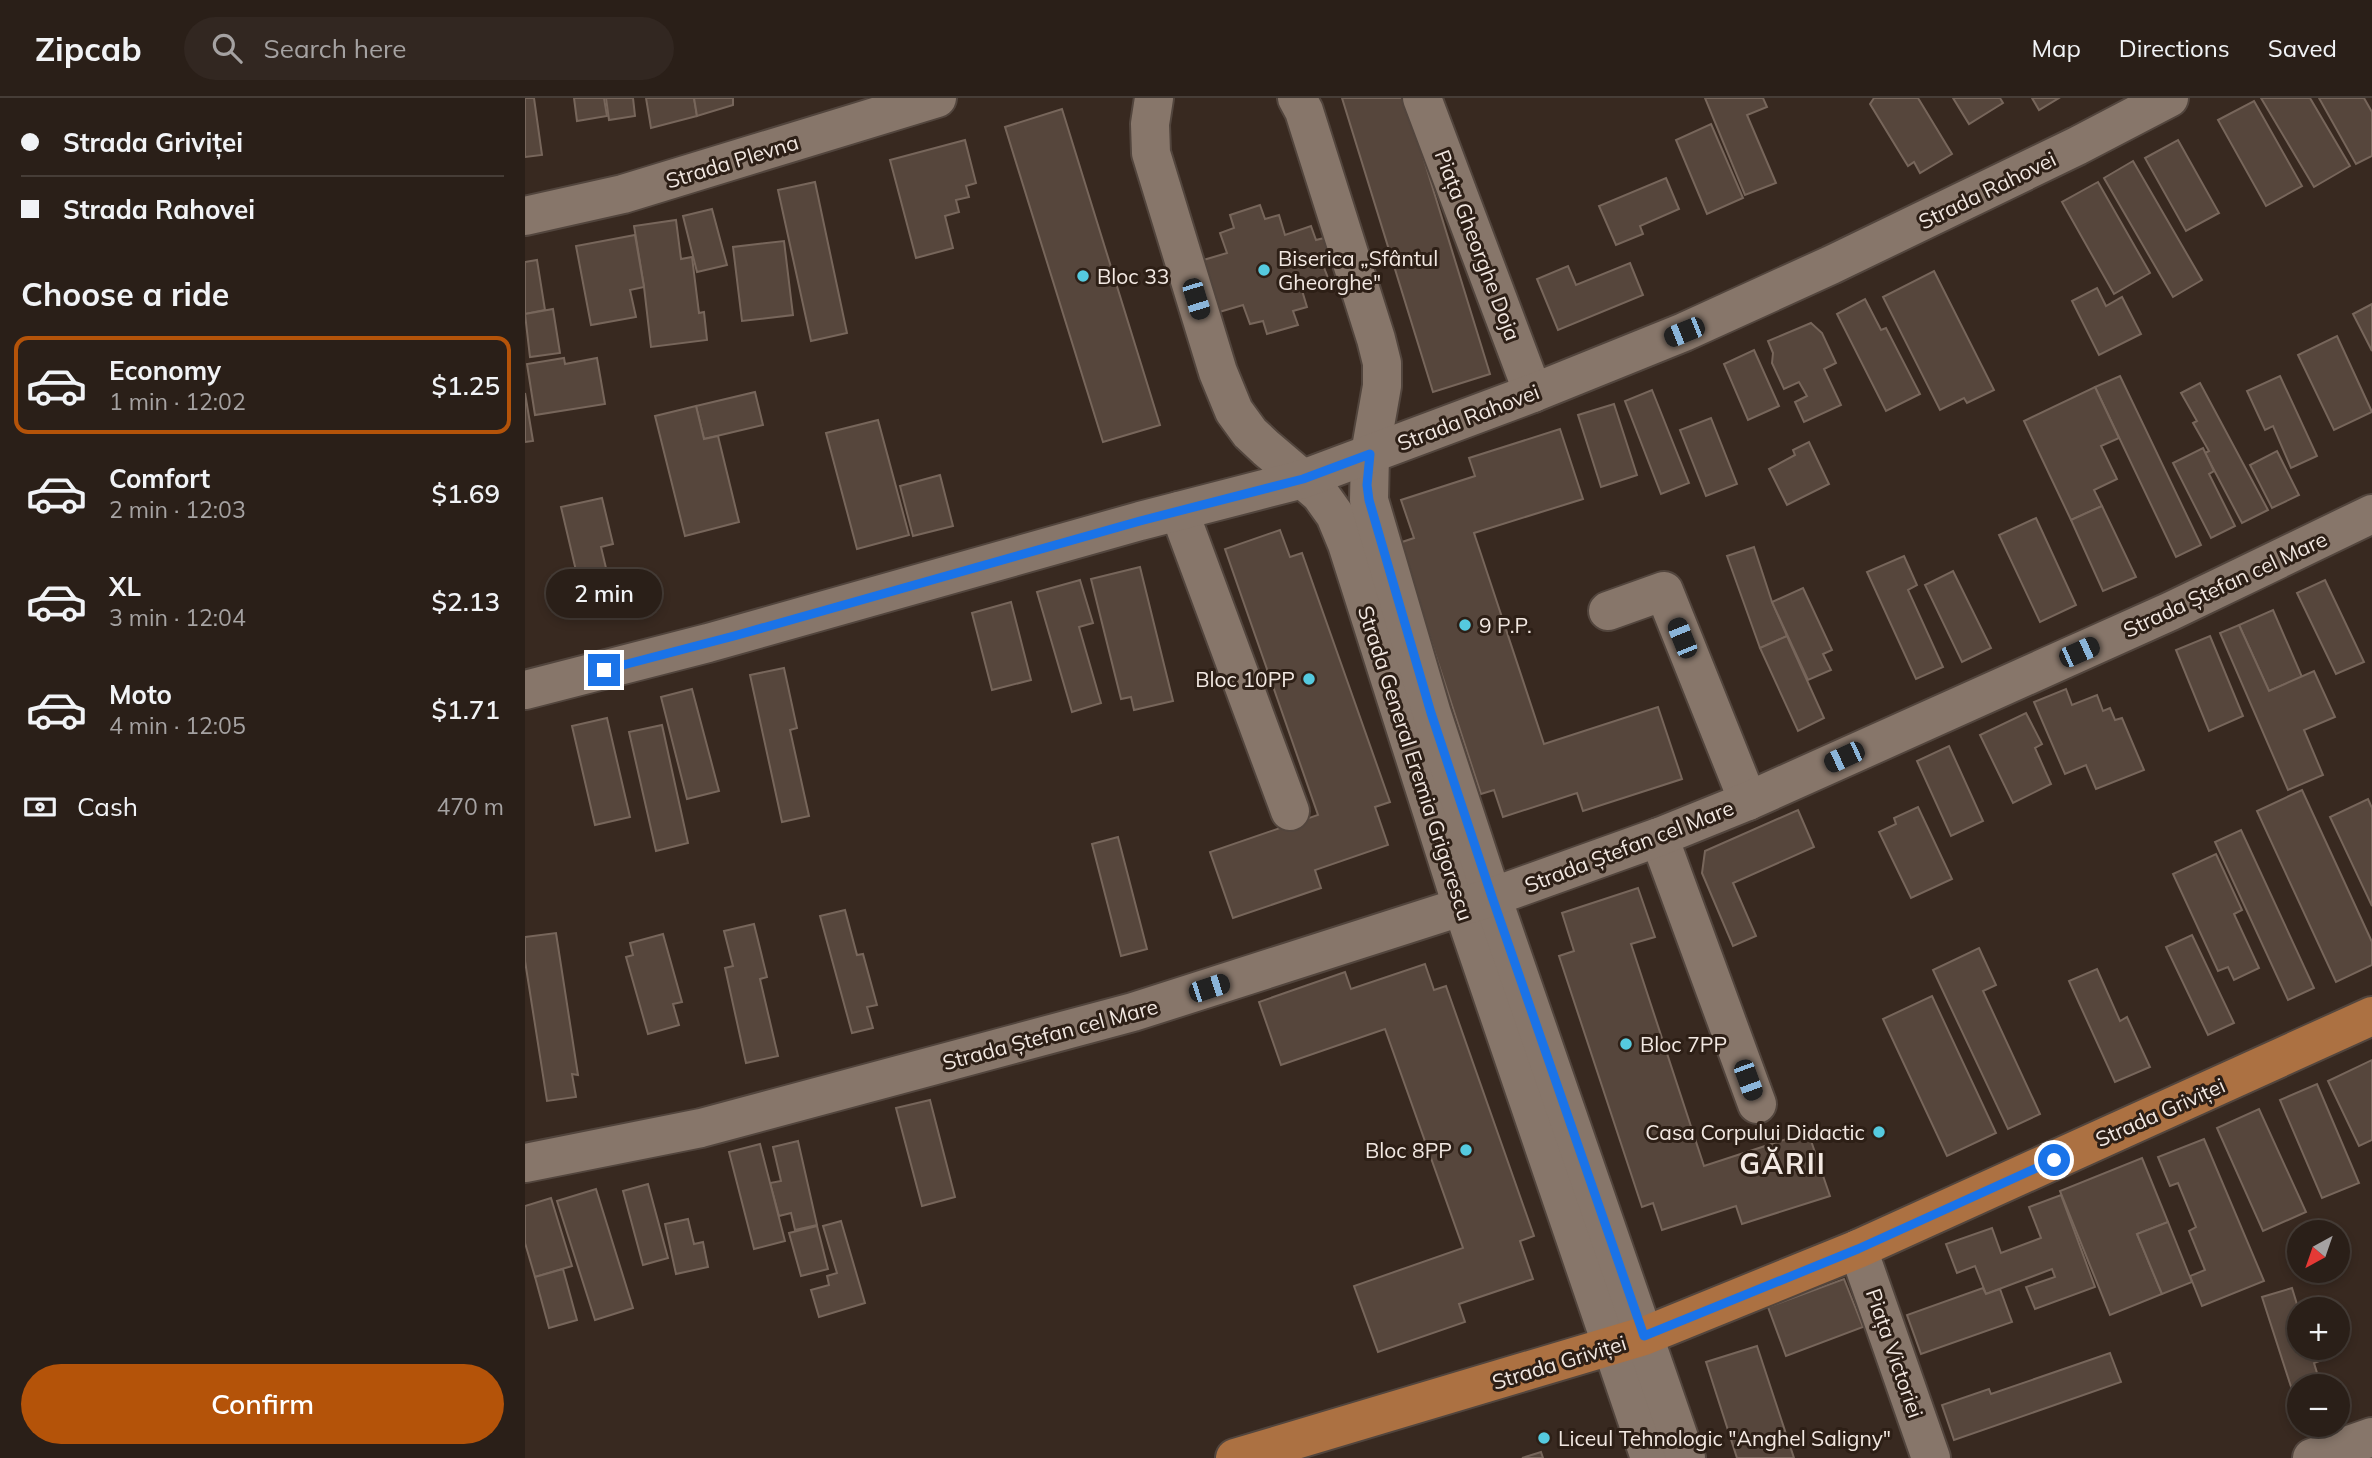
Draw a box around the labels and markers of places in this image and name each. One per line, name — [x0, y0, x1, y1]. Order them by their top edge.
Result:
place label: Biserica „Sfântul Gheorghe" — [1278, 245, 1438, 295]
marker: Biserica „Sfântul Gheorghe" — [1256, 262, 1272, 278]
place label: Bloc 33 — [1097, 263, 1169, 289]
marker: Bloc 33 — [1075, 268, 1091, 284]
place label: 9 P.P. — [1479, 612, 1532, 638]
marker: 9 P.P. — [1457, 617, 1473, 633]
place label: Bloc 10PP — [1195, 666, 1295, 692]
marker: Bloc 10PP — [1301, 671, 1317, 687]
place label: Bloc 7PP — [1640, 1031, 1727, 1057]
marker: Bloc 7PP — [1618, 1036, 1634, 1052]
place label: Casa Corpului Didactic — [1645, 1119, 1865, 1145]
marker: Casa Corpului Didactic — [1871, 1124, 1887, 1140]
place label: Bloc 8PP — [1365, 1137, 1452, 1163]
marker: Bloc 8PP — [1458, 1142, 1474, 1158]
place label: Liceul Tehnologic "Anghel Saligny" — [1558, 1425, 1891, 1451]
marker: Liceul Tehnologic "Anghel Saligny" — [1536, 1430, 1552, 1446]

